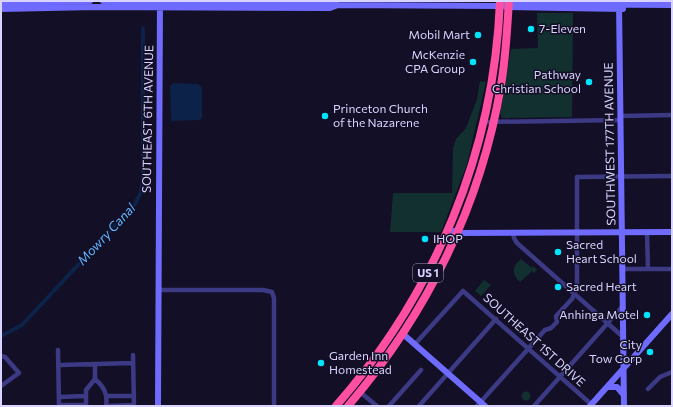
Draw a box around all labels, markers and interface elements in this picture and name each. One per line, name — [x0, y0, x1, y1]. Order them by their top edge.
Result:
place label: 7-Eleven — [539, 21, 586, 35]
marker: 7-Eleven — [526, 24, 536, 34]
place label: Mobil Mart — [408, 27, 470, 41]
marker: Mobil Mart — [473, 30, 483, 40]
street label: SOUTHEAST 6TH AVENUE — [139, 45, 155, 193]
place label: McKenzie CPA Group — [405, 47, 465, 75]
marker: McKenzie CPA Group — [468, 57, 478, 67]
street label: SOUTHWEST 177TH AVENUE — [601, 62, 617, 226]
place label: Pathway Christian School — [492, 67, 581, 95]
marker: Pathway Christian School — [584, 77, 594, 87]
place label: Princeton Church of the Nazarene — [333, 101, 428, 129]
marker: Princeton Church of the Nazarene — [320, 111, 330, 121]
water label: Mowry Canal — [74, 200, 139, 268]
place label: IHOP — [433, 231, 463, 245]
marker: IHOP — [420, 234, 430, 244]
place label: Sacred Heart School — [566, 237, 637, 265]
marker: Sacred Heart School — [553, 247, 563, 257]
road number: US 1 — [413, 264, 443, 282]
place label: Sacred Heart — [566, 279, 637, 293]
marker: Sacred Heart — [553, 282, 563, 292]
street label: SOUTHEAST 1ST DRIVE — [481, 290, 588, 389]
place label: Anhinga Motel — [559, 307, 639, 321]
marker: Anhinga Motel — [642, 310, 652, 320]
place label: City Tow Corp — [589, 337, 642, 365]
marker: City Tow Corp — [645, 347, 655, 357]
place label: Garden Inn Homestead — [329, 348, 392, 376]
marker: Garden Inn Homestead — [316, 358, 326, 368]

